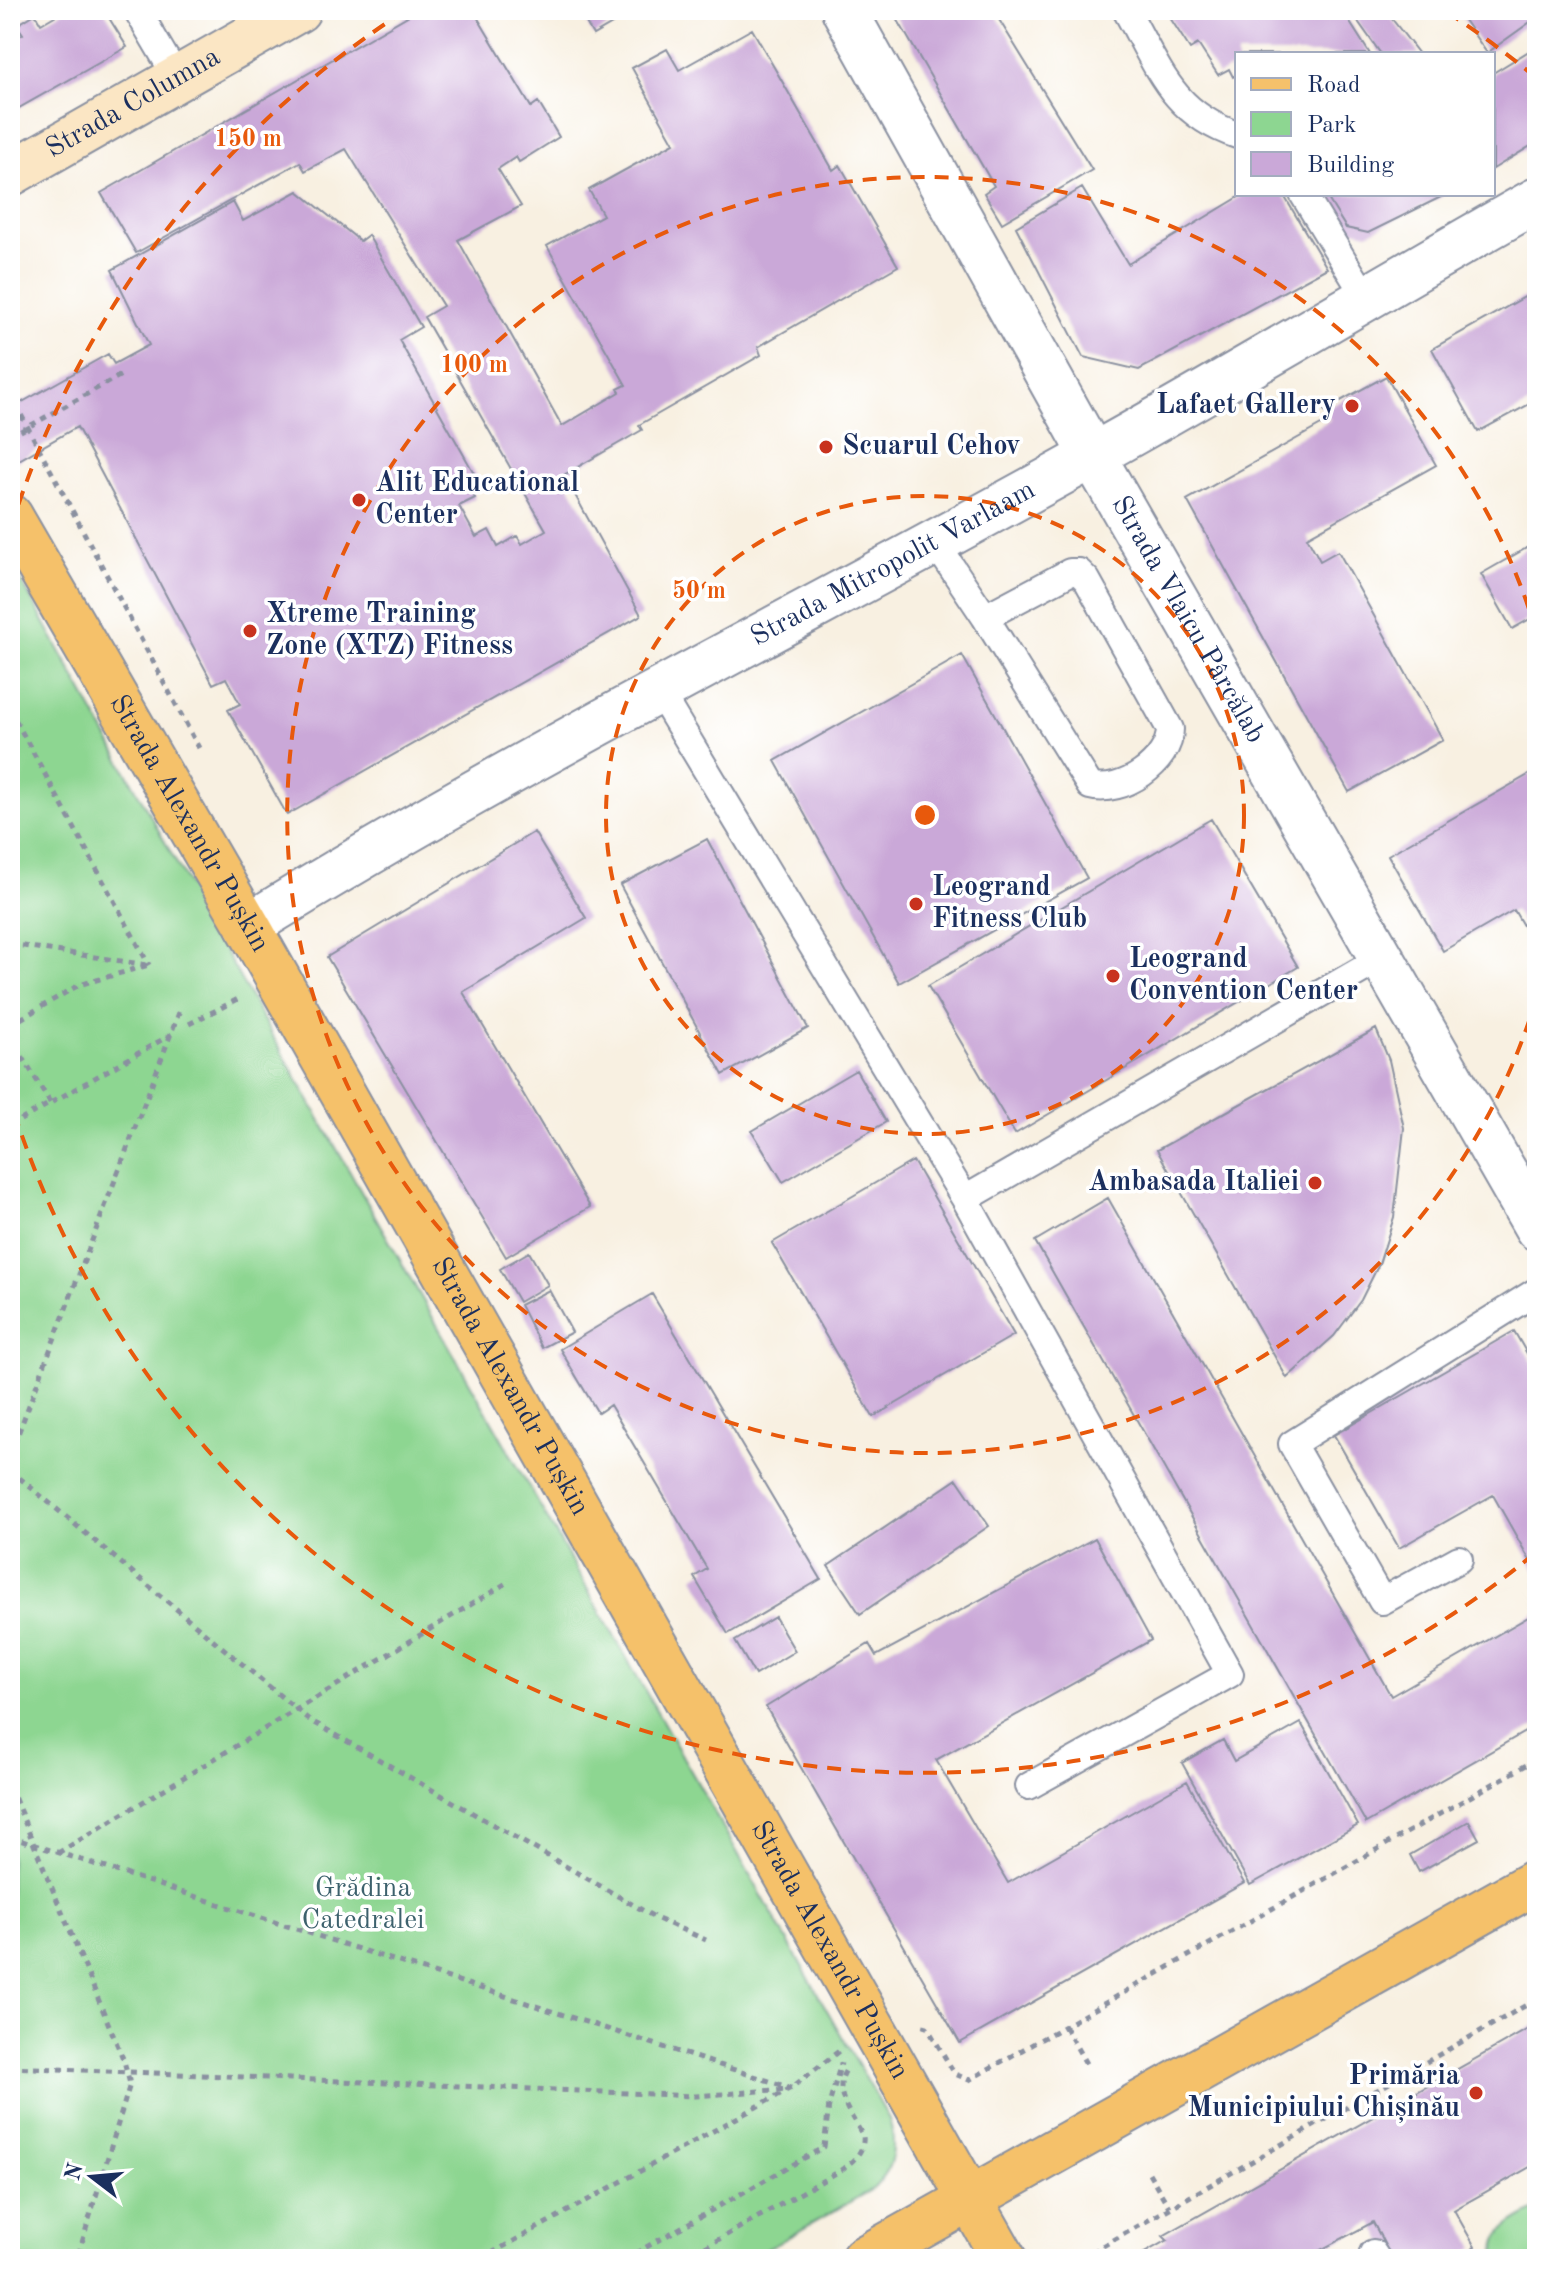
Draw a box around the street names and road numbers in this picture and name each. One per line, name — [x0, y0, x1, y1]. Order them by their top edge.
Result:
street label: Strada Columna — [42, 43, 225, 164]
street label: Strada Mitropolit Varlaam — [747, 476, 1040, 652]
street label: Strada Vlaicu Pârcălab — [1105, 492, 1269, 748]
street label: Strada Alexandr Pușkin — [103, 691, 274, 957]
street label: Strada Alexandr Pușkin — [425, 1253, 594, 1521]
street label: Strada Alexandr Pușkin — [745, 1817, 913, 2084]

